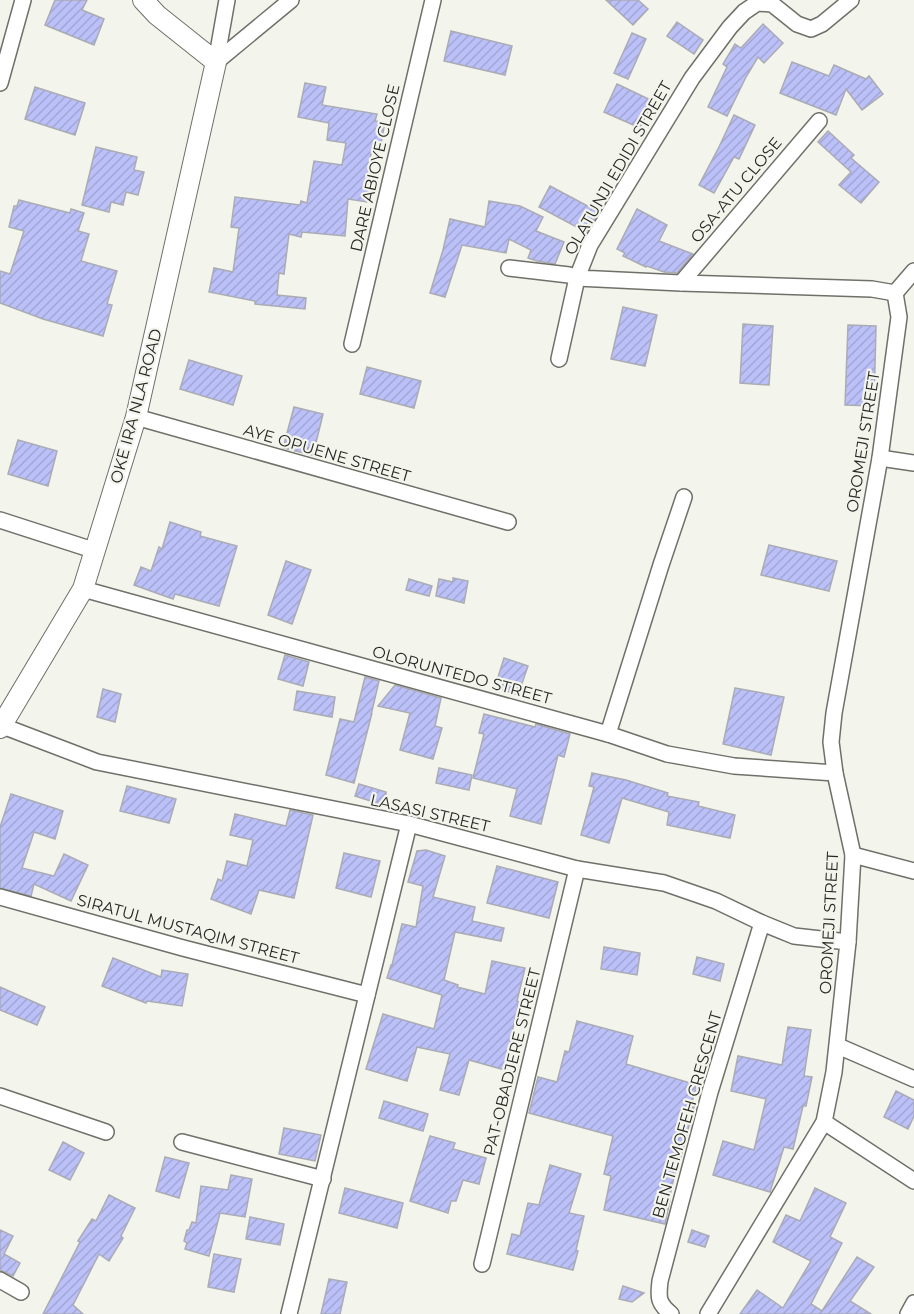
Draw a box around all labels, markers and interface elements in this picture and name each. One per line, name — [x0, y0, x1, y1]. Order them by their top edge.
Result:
street label: OLATUNJI EDIDI STREET — [560, 77, 676, 258]
street label: DARE ABIOYE CLOSE — [346, 82, 404, 254]
street label: OSA-ATU CLOSE — [686, 133, 786, 247]
street label: OKE IRA NLA ROAD — [106, 327, 166, 485]
street label: OROMEJI STREET — [842, 369, 884, 514]
street label: AYE OPUENE STREET — [241, 420, 413, 486]
street label: OLORUNTEDO STREET — [370, 642, 555, 708]
street label: LASASI STREET — [368, 790, 492, 836]
street label: OROMEJI STREET — [816, 851, 842, 995]
street label: SIRATUL MUSTAQIM STREET — [75, 890, 302, 968]
street label: PAT-OBADJERE STREET — [479, 965, 545, 1158]
street label: BEN TEMOFEH CRESCENT — [648, 1009, 726, 1221]

